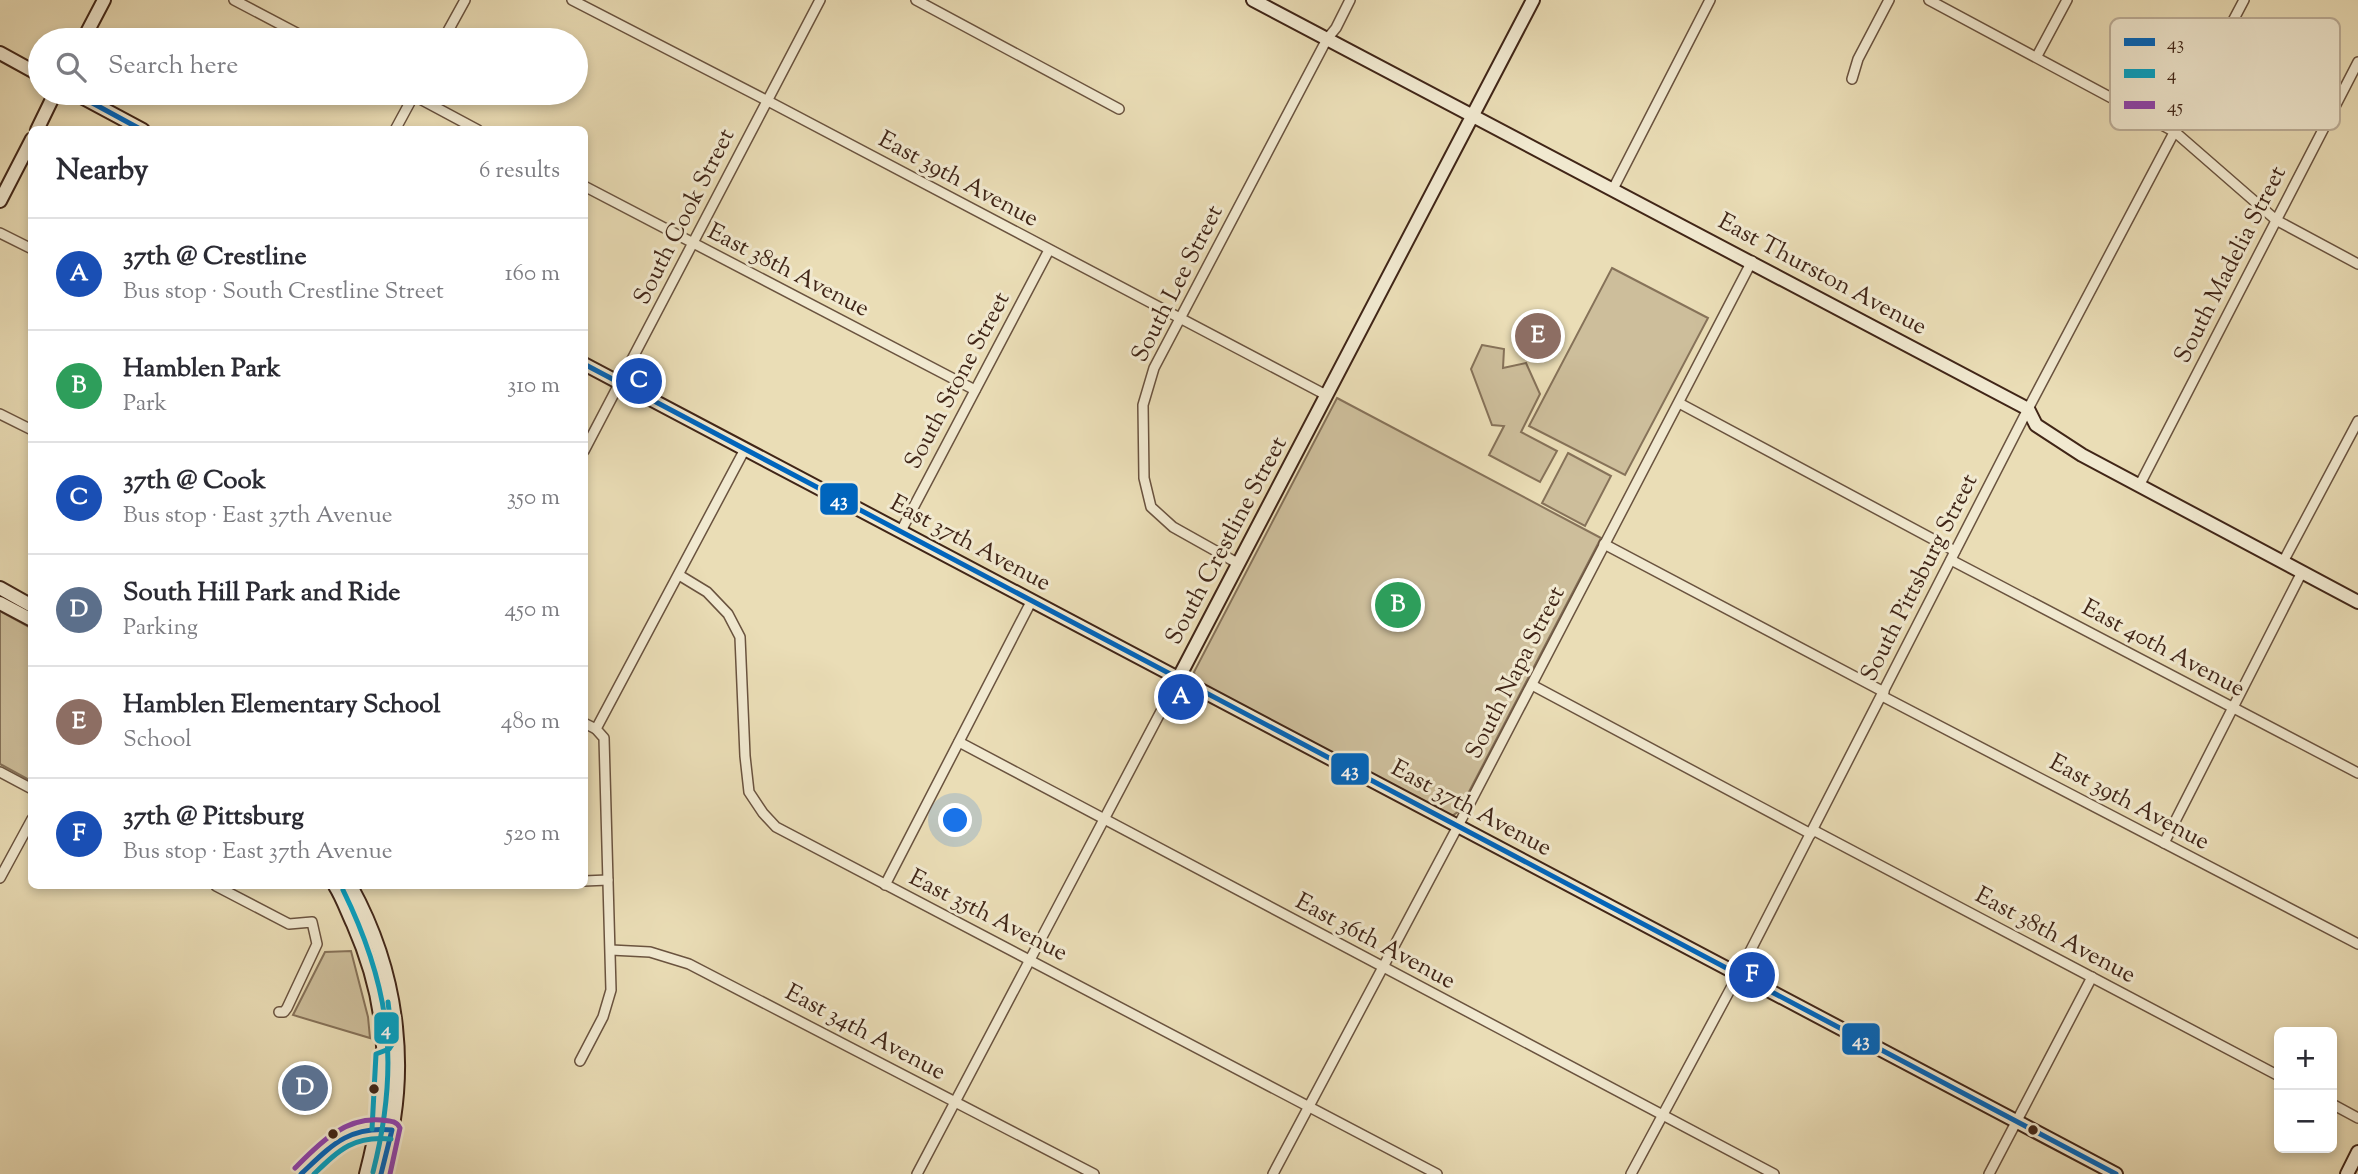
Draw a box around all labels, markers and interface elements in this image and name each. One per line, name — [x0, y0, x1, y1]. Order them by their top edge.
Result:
legend — [2110, 18, 2340, 130]
search box — [28, 28, 588, 105]
text: 43 — [2167, 31, 2184, 58]
icon: search — [52, 48, 90, 86]
text: Search here — [108, 48, 238, 85]
text: 4 — [2167, 62, 2177, 89]
text: 45 — [2167, 94, 2184, 121]
street label: South Cook Street — [626, 123, 744, 311]
street label: East 39th Avenue — [872, 123, 1044, 237]
text: Nearby — [56, 150, 148, 193]
text: 6 results — [479, 155, 560, 188]
street label: South Madelia Street — [2166, 160, 2296, 370]
street label: South Lee Street — [1124, 199, 1232, 369]
street label: East Thurston Avenue — [1712, 206, 1932, 344]
street label: East 38th Avenue — [701, 216, 875, 326]
text: 37th @ Crestline — [123, 239, 307, 276]
text: A — [70, 258, 88, 291]
text: 160 m — [505, 258, 560, 291]
text: Bus stop · South Crestline Street — [123, 276, 444, 309]
street label: South Stone Street — [897, 286, 1019, 476]
pin: E — [1515, 310, 1561, 362]
text: Hamblen Park — [123, 351, 281, 388]
pin: C — [616, 355, 662, 407]
text: B — [72, 370, 86, 403]
text: 310 m — [507, 370, 560, 403]
text: Park — [123, 388, 167, 421]
street label: South Crestline Street — [1158, 431, 1296, 651]
text: 37th @ Cook — [123, 463, 266, 500]
street label: South Pittsburg Street — [1853, 468, 1987, 688]
text: C — [70, 482, 88, 515]
text: 350 m — [507, 482, 560, 515]
line badge: 43 — [819, 482, 859, 516]
street label: East 37th Avenue — [884, 487, 1056, 601]
text: 43 — [829, 488, 848, 515]
text: Bus stop · East 37th Avenue — [123, 500, 393, 533]
text: South Hill Park and Ride — [123, 575, 400, 612]
pin: B — [1375, 579, 1421, 631]
street label: South Napa Street — [1458, 581, 1574, 765]
street label: East 40th Avenue — [2075, 592, 2251, 706]
text: D — [70, 594, 88, 627]
text: 450 m — [504, 594, 560, 627]
text: Parking — [123, 612, 198, 645]
pin: A — [1158, 671, 1204, 723]
text: Hamblen Elementary School — [123, 687, 441, 724]
text: E — [72, 706, 86, 739]
text: 480 m — [501, 706, 560, 739]
text: School — [123, 724, 192, 757]
street label: East 39th Avenue — [2043, 746, 2215, 860]
line badge: 43 — [1330, 752, 1370, 786]
street label: East 37th Avenue — [1385, 752, 1557, 866]
text: 43 — [1340, 758, 1359, 785]
text: 37th @ Pittsburg — [123, 799, 304, 836]
your location — [938, 803, 972, 837]
text: F — [73, 818, 85, 851]
text: 520 m — [505, 818, 560, 851]
text: Bus stop · East 37th Avenue — [123, 836, 393, 869]
street label: East 35th Avenue — [903, 861, 1073, 971]
street label: East 38th Avenue — [1969, 879, 2141, 993]
street label: East 36th Avenue — [1289, 885, 1461, 999]
pin: F — [1729, 949, 1775, 1001]
street label: East 34th Avenue — [779, 976, 951, 1090]
line badge: 4 — [373, 1011, 400, 1045]
text: 4 — [380, 1017, 391, 1044]
line badge: 43 — [1841, 1022, 1881, 1056]
map controls — [2274, 1027, 2337, 1153]
button: + — [2274, 1027, 2337, 1090]
text: 43 — [1851, 1028, 1870, 1055]
pin: D — [282, 1062, 328, 1114]
unlabelled marker — [367, 1082, 381, 1096]
button: − — [2274, 1090, 2337, 1153]
unlabelled marker — [2026, 1123, 2040, 1137]
unlabelled marker — [326, 1127, 340, 1141]

